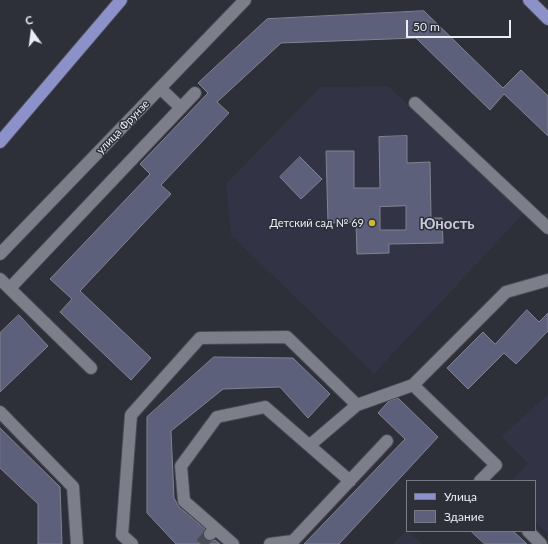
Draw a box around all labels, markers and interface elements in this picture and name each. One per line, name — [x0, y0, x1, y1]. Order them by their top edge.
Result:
north arrow — [12, 12, 52, 52]
scale bar — [408, 12, 513, 38]
text: С — [24, 13, 34, 27]
text: 50 m — [413, 19, 440, 34]
street label: улица Фрунзе — [94, 97, 152, 157]
district label: Юность — [419, 215, 475, 233]
place label: Детский сад № 69 — [270, 216, 364, 230]
marker: Детский сад № 69 — [367, 218, 377, 228]
legend — [406, 480, 536, 532]
text: Улица — [444, 489, 477, 504]
text: Здание — [444, 509, 484, 524]

